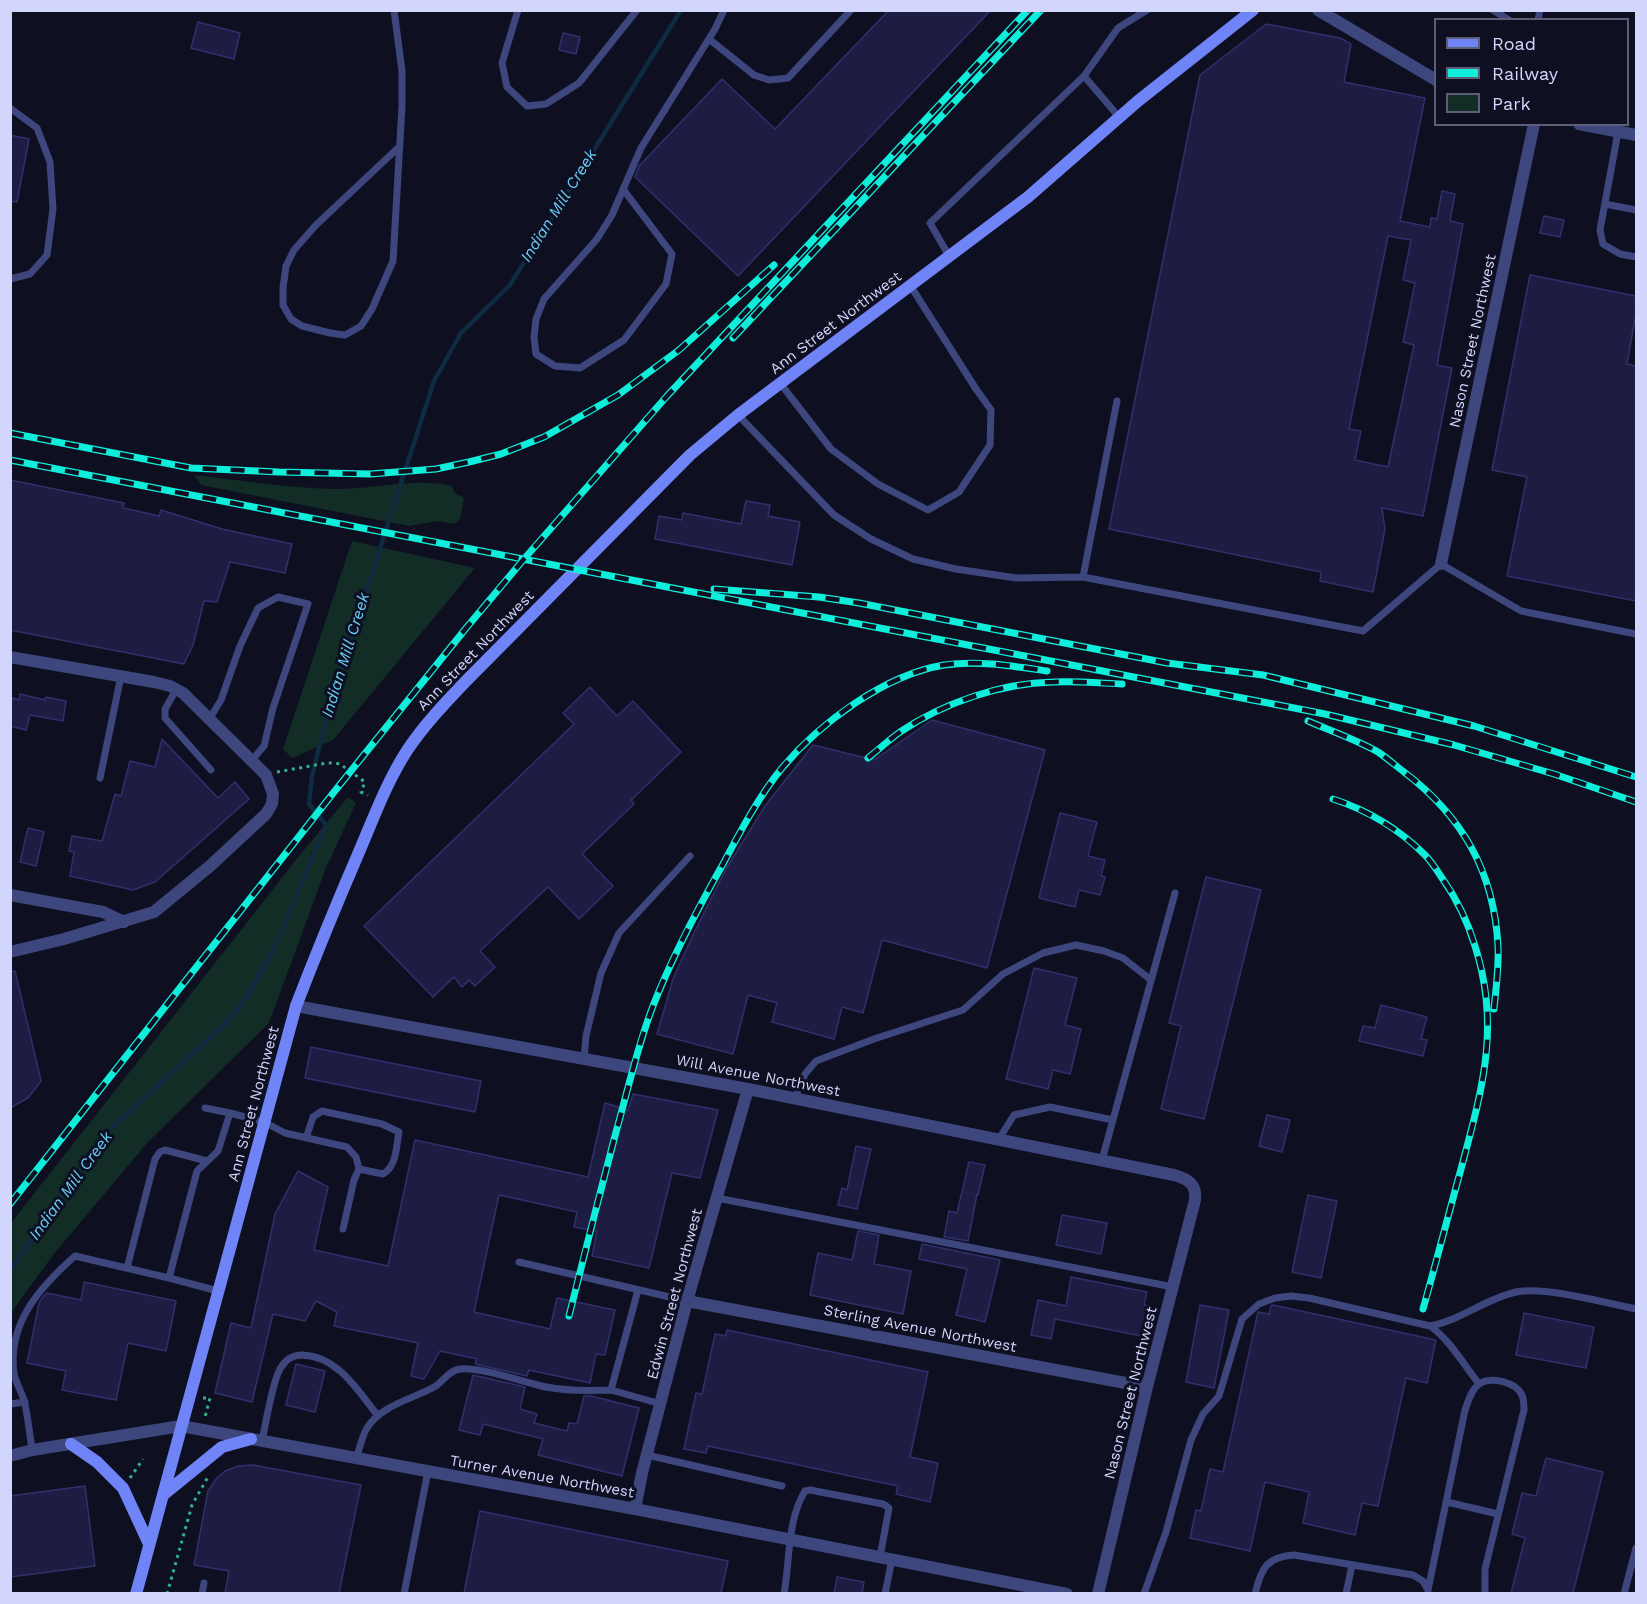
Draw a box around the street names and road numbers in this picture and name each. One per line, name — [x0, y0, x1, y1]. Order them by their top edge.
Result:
street label: Nason Street Northwest — [1446, 252, 1500, 430]
street label: Ann Street Northwest — [767, 268, 905, 378]
street label: Ann Street Northwest — [414, 587, 538, 715]
street label: Ann Street Northwest — [225, 1024, 283, 1184]
street label: Will Avenue Northwest — [674, 1051, 842, 1101]
street label: Edwin Street Northwest — [644, 1207, 706, 1381]
street label: Sterling Avenue Northwest — [822, 1301, 1018, 1357]
street label: Nason Street Northwest — [1101, 1305, 1161, 1481]
street label: Turner Avenue Northwest — [448, 1452, 636, 1502]

